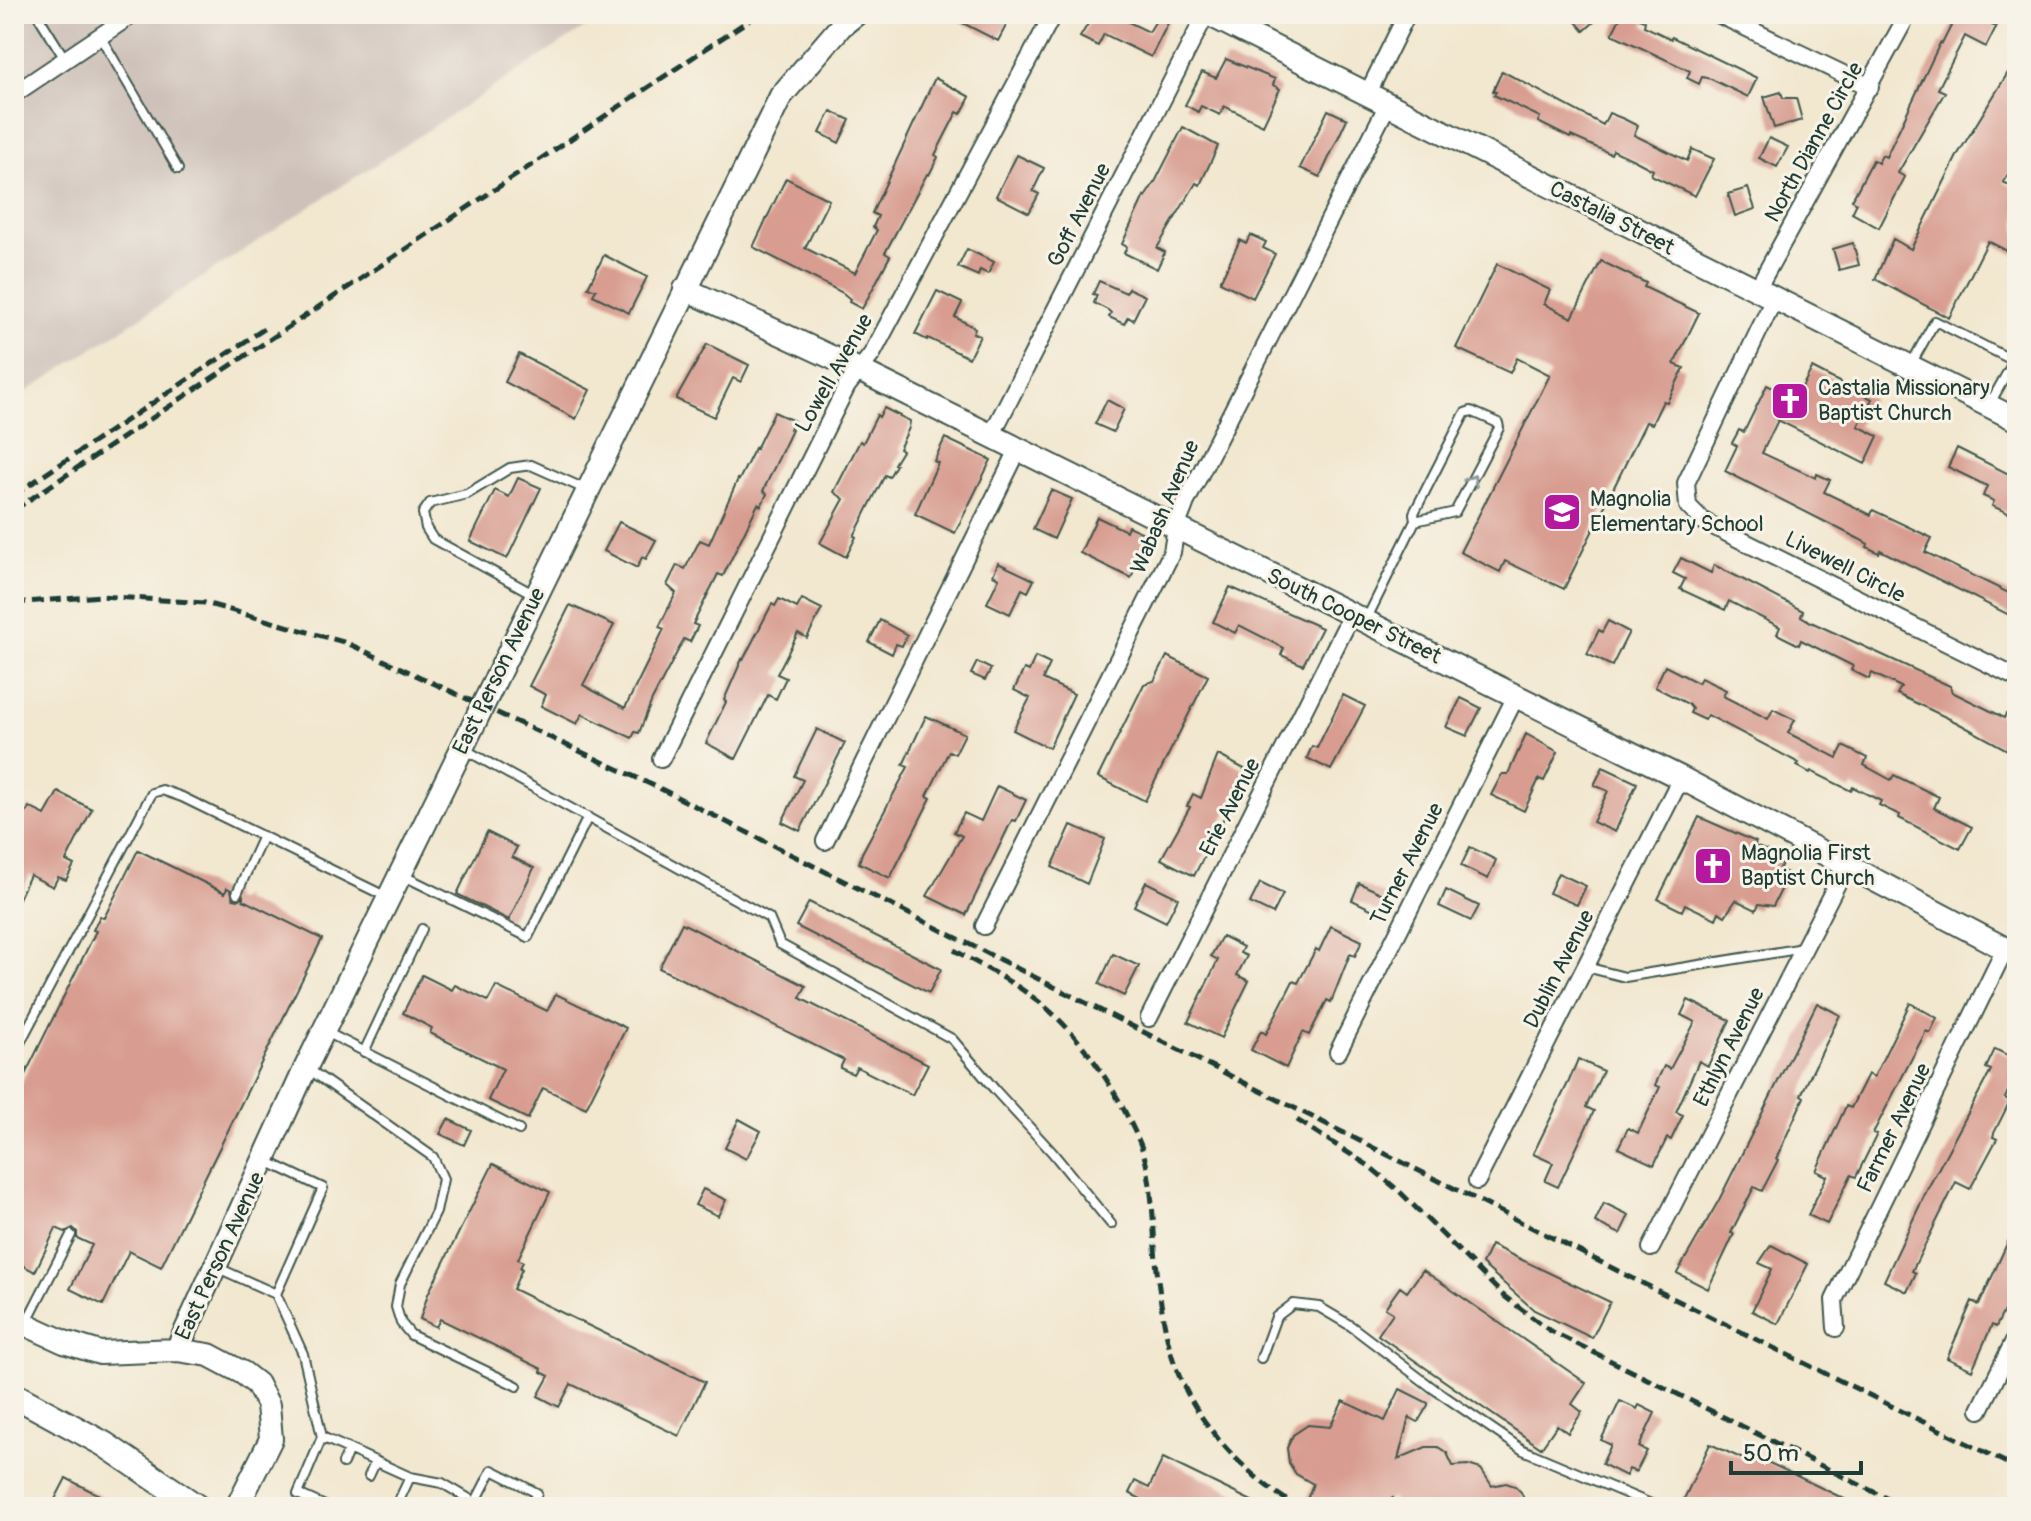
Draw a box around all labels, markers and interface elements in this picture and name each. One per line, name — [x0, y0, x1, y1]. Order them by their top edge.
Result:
street label: North Dianne Circle — [1758, 57, 1870, 227]
street label: Goff Avenue — [1041, 158, 1117, 272]
street label: Castalia Street — [1545, 175, 1679, 262]
street label: Lowell Avenue — [789, 308, 879, 437]
place label: Castalia Missionary Baptist Church — [1818, 374, 1990, 427]
church icon: Castalia Missionary Baptist Church — [1769, 380, 1811, 422]
street label: Wabash Avenue — [1124, 436, 1206, 578]
one-way arrow — [1463, 473, 1478, 488]
place label: Magnolia Elementary School — [1590, 485, 1764, 538]
school or university icon: Magnolia Elementary School — [1541, 491, 1583, 533]
street label: Livewell Circle — [1780, 525, 1910, 609]
street label: South Cooper Street — [1262, 562, 1446, 670]
street label: East Person Avenue — [446, 583, 552, 759]
street label: Erie Avenue — [1193, 753, 1267, 861]
street label: Turner Avenue — [1364, 798, 1450, 930]
place label: Magnolia First Baptist Church — [1741, 839, 1875, 892]
church icon: Magnolia First Baptist Church — [1692, 845, 1734, 887]
street label: Dublin Avenue — [1517, 905, 1601, 1033]
street label: Ethlyn Avenue — [1687, 983, 1771, 1111]
street label: Farmer Avenue — [1851, 1059, 1937, 1197]
street label: East Person Avenue — [169, 1167, 271, 1345]
scale bar — [1731, 1425, 1861, 1475]
text: 50 m — [1743, 1439, 1799, 1468]

